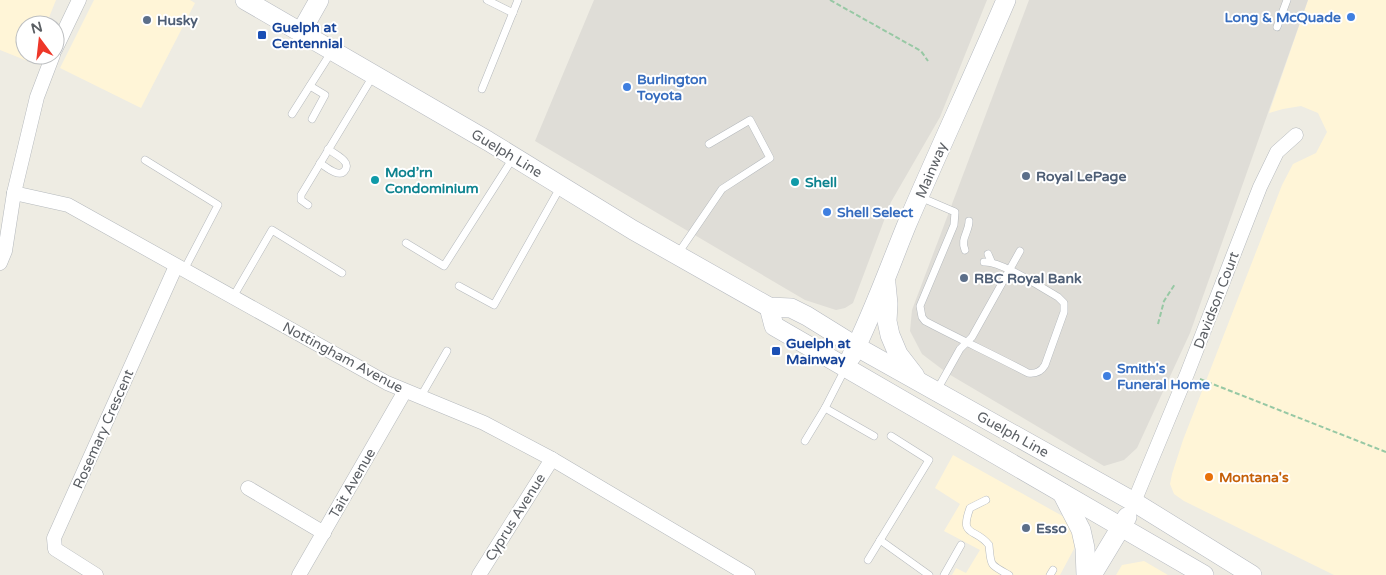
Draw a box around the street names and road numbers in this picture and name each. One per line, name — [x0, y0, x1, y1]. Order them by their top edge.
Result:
street label: Guelph Line — [468, 126, 545, 181]
street label: Mainway — [912, 139, 951, 201]
street label: Davidson Court — [1190, 249, 1243, 351]
street label: Nottingham Avenue — [280, 318, 406, 396]
street label: Rosemary Crescent — [69, 366, 138, 492]
street label: Guelph Line — [974, 408, 1052, 461]
street label: Tait Avenue — [326, 445, 379, 521]
street label: Cyprus Avenue — [482, 470, 549, 564]

